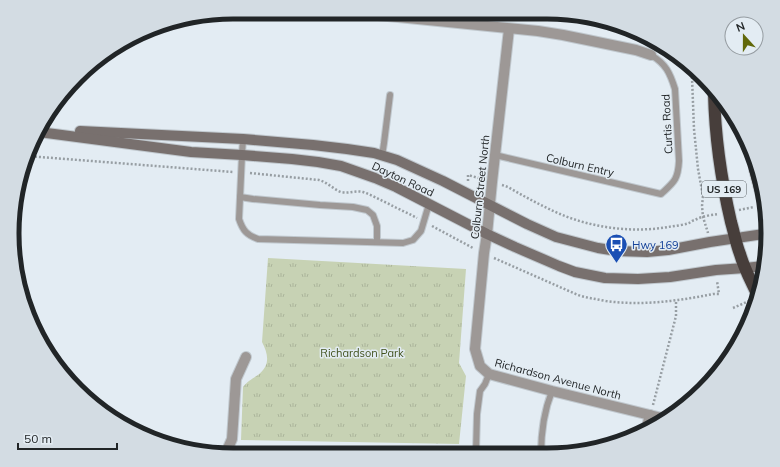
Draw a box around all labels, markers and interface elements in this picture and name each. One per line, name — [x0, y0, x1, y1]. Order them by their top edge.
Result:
north arrow — [724, 16, 764, 56]
text: N — [734, 19, 747, 35]
street label: Curtis Road — [658, 94, 676, 154]
street label: Colburn Street North — [468, 134, 492, 240]
street label: Colburn Entry — [545, 150, 615, 180]
street label: Dayton Road — [370, 158, 436, 200]
road number: US 169 — [702, 181, 746, 197]
bus stop icon: Hwy 169 — [604, 232, 630, 265]
place label: Hwy 169 — [632, 238, 679, 252]
park label: Richardson Park — [320, 346, 404, 360]
street label: Richardson Avenue North — [493, 355, 623, 403]
scale bar — [18, 425, 117, 451]
text: 50 m — [24, 431, 52, 446]

